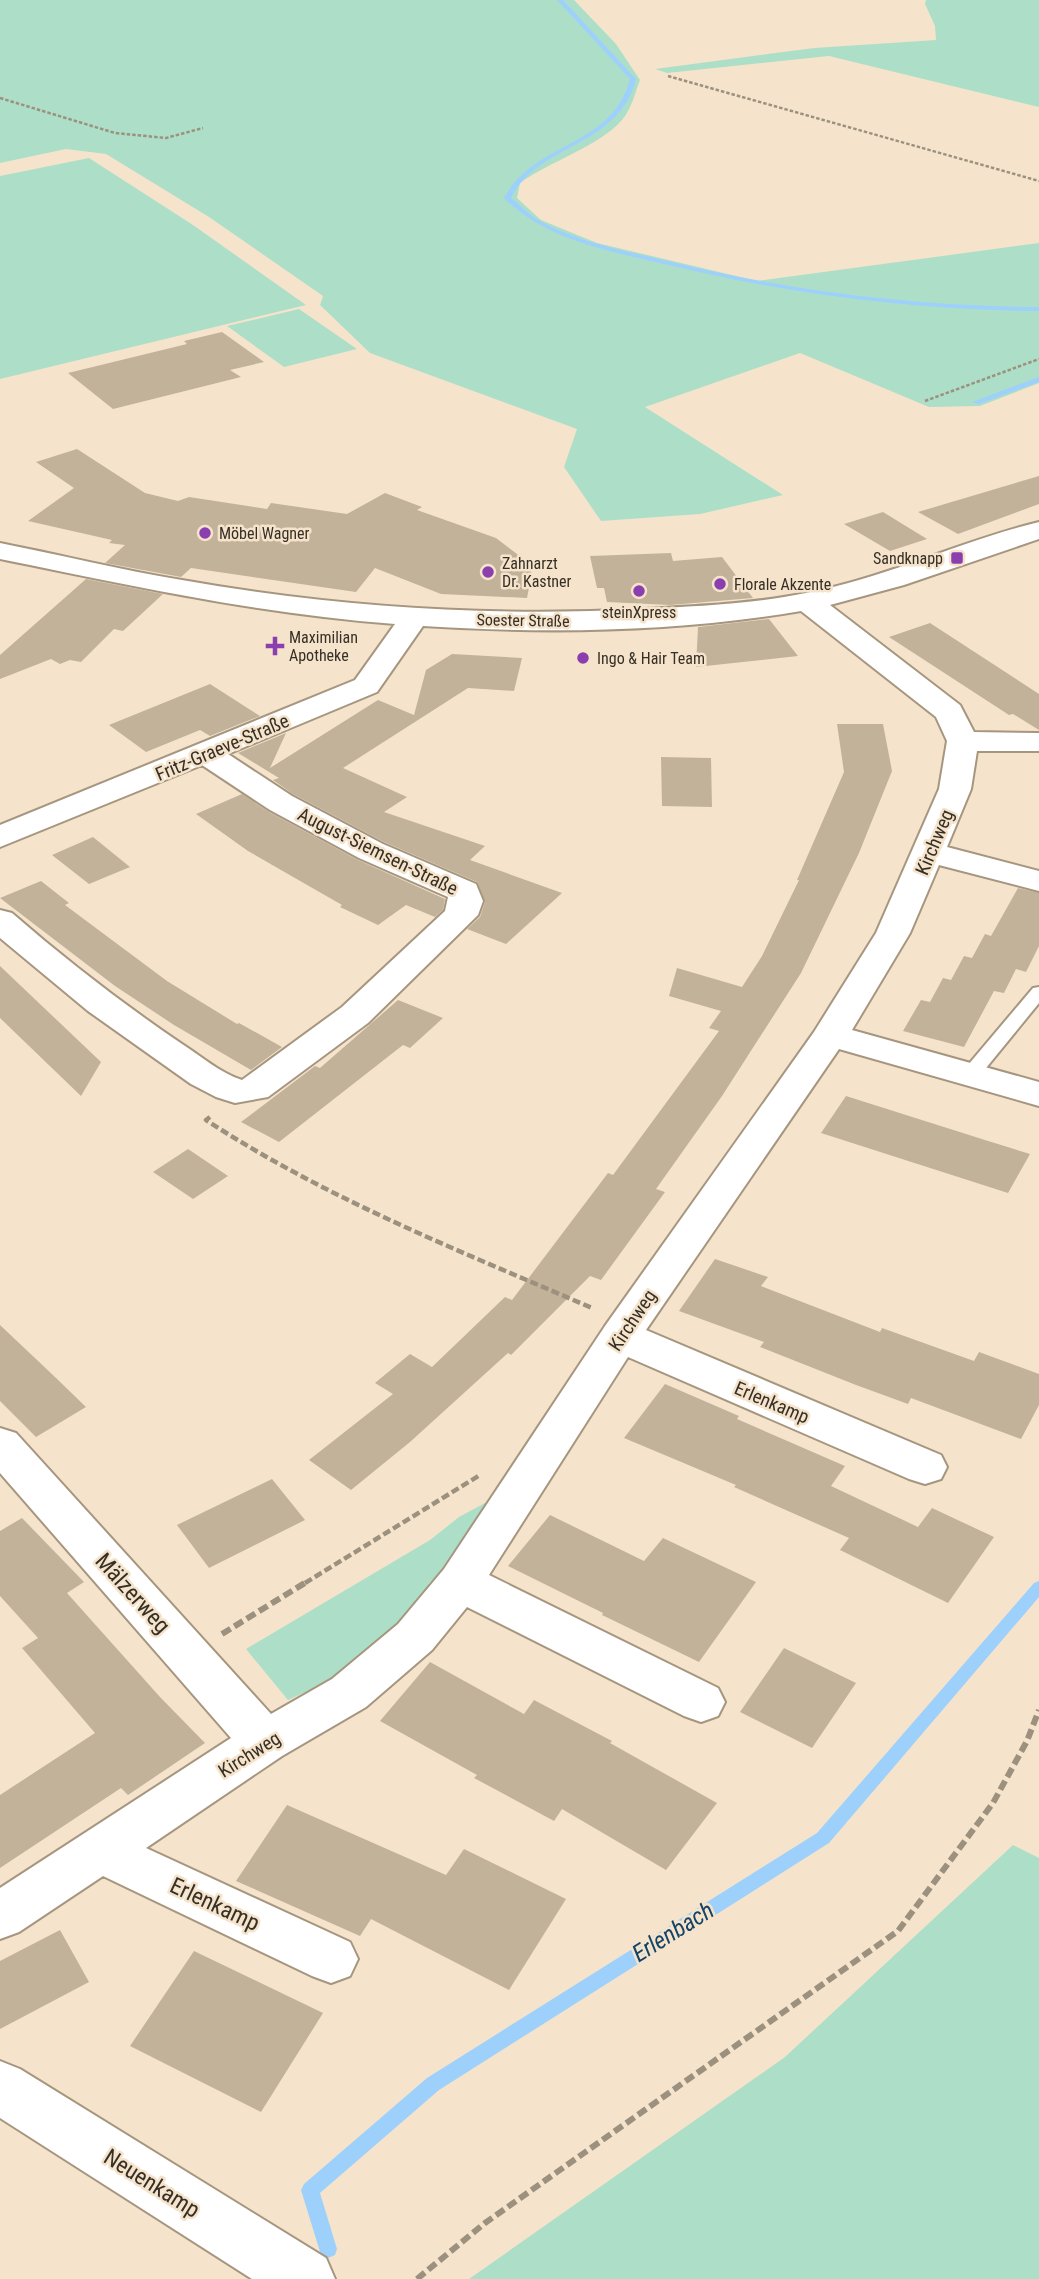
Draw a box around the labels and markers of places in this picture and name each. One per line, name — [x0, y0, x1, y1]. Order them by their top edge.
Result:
place label: Möbel Wagner — [219, 524, 310, 543]
marker: Möbel Wagner — [197, 525, 213, 541]
place label: Sandknapp — [873, 549, 943, 568]
marker: Sandknapp — [949, 550, 965, 566]
place label: Zahnarzt Dr. Kastner — [502, 554, 572, 591]
marker: Zahnarzt Dr. Kastner — [480, 564, 496, 580]
place label: Florale Akzente — [734, 575, 831, 594]
marker: Florale Akzente — [712, 576, 728, 592]
marker: steinXpress — [631, 583, 647, 599]
place label: steinXpress — [602, 603, 676, 622]
place label: Maximilian Apotheke — [289, 628, 358, 665]
marker: Maximilian Apotheke — [267, 638, 283, 654]
place label: Ingo & Hair Team — [597, 649, 705, 668]
marker: Ingo & Hair Team — [575, 650, 591, 666]

